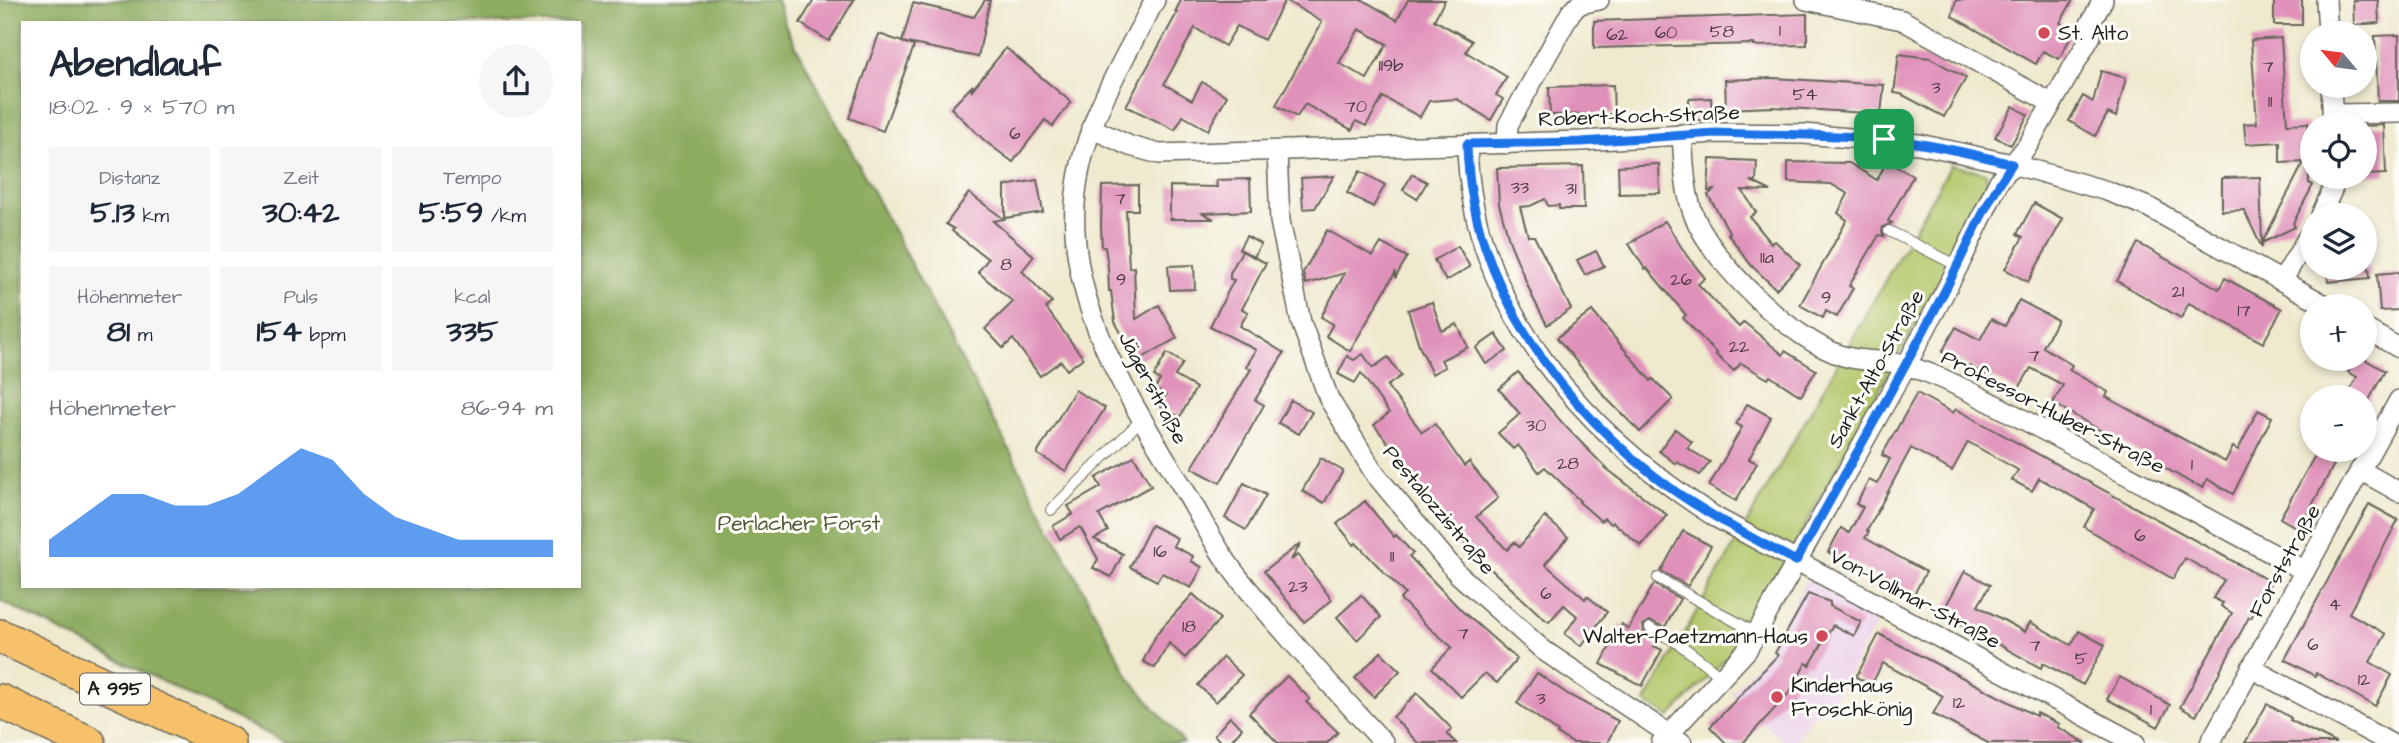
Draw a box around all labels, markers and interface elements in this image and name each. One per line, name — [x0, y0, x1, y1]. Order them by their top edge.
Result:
house number: 1 — [1779, 18, 1781, 43]
house number: 58 — [1710, 19, 1735, 44]
place label: St. Alto — [2058, 19, 2129, 48]
house number: 60 — [1655, 20, 1677, 45]
north arrow — [2300, 21, 2376, 98]
map controls — [2300, 21, 2377, 462]
house number: 62 — [1606, 22, 1628, 47]
marker: St. Alto — [2036, 25, 2052, 41]
text: Abendlauf — [49, 39, 221, 91]
button: share — [479, 44, 553, 118]
house number: 119b — [1379, 53, 1403, 78]
house number: 7 — [2262, 54, 2274, 79]
house number: 3 — [1931, 75, 1941, 100]
house number: 54 — [1793, 82, 1818, 107]
house number: 11 — [2268, 89, 2272, 114]
text: 18:02 · 9 × 570 m — [49, 91, 234, 123]
house number: 70 — [1345, 94, 1367, 119]
street label: Robert-Koch-Straße — [1538, 98, 1740, 134]
pin — [1854, 109, 1914, 169]
button: locate — [2300, 112, 2377, 189]
icon: arrive — [1865, 120, 1903, 158]
house number: 6 — [1009, 121, 1021, 146]
text: Distanz — [99, 165, 160, 192]
text: Zeit — [283, 165, 319, 192]
text: Tempo — [443, 165, 501, 192]
house number: 33 — [1511, 175, 1529, 200]
house number: 31 — [1565, 176, 1577, 201]
house number: 7 — [1114, 186, 1126, 211]
text: 5.13 — [90, 192, 135, 234]
text: 30:42 — [263, 192, 339, 234]
text: 5:59 — [419, 192, 483, 234]
text: km — [135, 203, 169, 230]
text: /km — [483, 203, 526, 230]
button: layers — [2300, 203, 2377, 280]
house number: 11a — [1760, 245, 1774, 270]
house number: 8 — [1000, 252, 1012, 277]
house number: 9 — [1116, 267, 1126, 292]
house number: 26 — [1670, 267, 1692, 292]
house number: 21 — [2172, 279, 2184, 304]
text: Höhenmeter — [77, 284, 182, 311]
text: Puls — [284, 284, 318, 311]
text: kcal — [454, 284, 491, 311]
street label: Sankt-Alto-Straße — [1820, 285, 1932, 453]
house number: 9 — [1821, 285, 1831, 310]
button: + — [2300, 294, 2377, 371]
house number: 17 — [2237, 298, 2251, 323]
text: 81 — [107, 311, 130, 353]
text: 154 — [256, 311, 302, 353]
text: 335 — [446, 311, 498, 353]
text: m — [130, 322, 153, 349]
text: bpm — [302, 322, 346, 349]
street label: Jägerstraße — [1110, 327, 1195, 450]
house number: 22 — [1729, 334, 1750, 359]
street label: Professor-Huber-Straße — [1936, 343, 2170, 481]
house number: 7 — [2028, 343, 2040, 368]
button: − — [2300, 385, 2377, 462]
text: Höhenmeter — [49, 392, 176, 424]
text: 86–94 m — [461, 392, 553, 424]
house number: 30 — [1526, 413, 1546, 438]
street label: Pestalozzistraße — [1376, 439, 1502, 581]
house number: 28 — [1557, 451, 1579, 476]
house number: 1 — [2191, 452, 2193, 477]
street label: Forststraße — [2242, 499, 2328, 623]
park label: Perlacher Forst — [718, 509, 881, 538]
house number: 6 — [2134, 523, 2146, 548]
house number: 16 — [1153, 539, 1167, 564]
street label: Von-Vollmar-Straße — [1825, 542, 2005, 656]
house number: 11 — [1390, 544, 1394, 569]
house number: 23 — [1288, 574, 1308, 599]
house number: 6 — [1540, 581, 1552, 606]
house number: 4 — [2329, 592, 2341, 617]
house number: 18 — [1182, 614, 1196, 639]
house number: 7 — [1457, 621, 1469, 646]
place label: Walter-Paetzmann-Haus — [1583, 622, 1808, 651]
marker: Walter-Paetzmann-Haus — [1814, 628, 1830, 644]
house number: 6 — [2307, 632, 2319, 657]
house number: 7 — [2029, 633, 2041, 658]
house number: 5 — [2075, 646, 2088, 671]
house number: 12 — [2358, 667, 2371, 692]
place label: Kinderhaus Froschkönig — [1791, 671, 1913, 726]
road number: A 995 — [80, 674, 150, 704]
house number: 3 — [1536, 686, 1546, 711]
marker: Kinderhaus Froschkönig — [1769, 689, 1785, 705]
house number: 12 — [1953, 690, 1966, 715]
house number: 1 — [2150, 697, 2152, 722]

